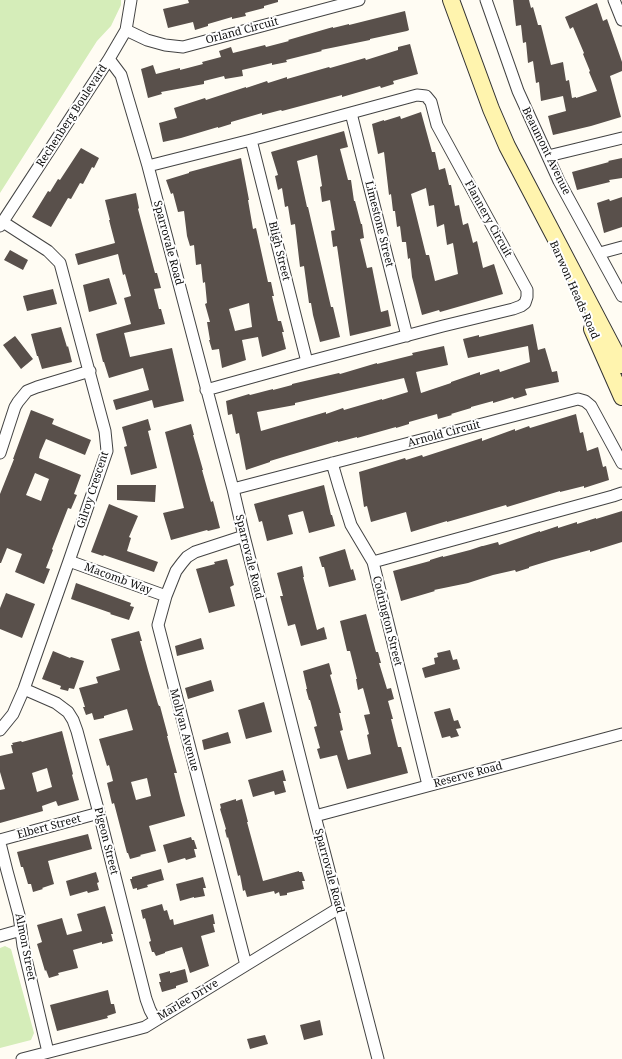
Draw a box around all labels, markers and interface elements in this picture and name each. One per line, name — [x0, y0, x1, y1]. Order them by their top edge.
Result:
street label: Orland Circuit — [204, 15, 280, 47]
street label: Rechenberg Boulevard — [34, 62, 110, 170]
street label: Beaumont Avenue — [519, 105, 573, 197]
street label: Flannery Circuit — [461, 178, 515, 260]
street label: Limestone Street — [362, 180, 396, 268]
street label: Sparrovale Road — [150, 199, 186, 287]
street label: Bligh Street — [265, 220, 293, 282]
street label: Barwon Heads Road — [546, 239, 602, 341]
street label: Arnold Circuit — [406, 418, 482, 450]
street label: Gilroy Crescent — [74, 450, 112, 530]
street label: Sparrovale Road — [232, 513, 266, 601]
street label: Macomb Way — [82, 561, 154, 597]
street label: Codrington Street — [369, 575, 405, 667]
street label: Mollyan Avenue — [167, 687, 201, 773]
street label: Reserve Road — [432, 759, 504, 791]
street label: Pigeon Street — [91, 806, 121, 876]
street label: Elbert Street — [16, 812, 82, 842]
street label: Sparrovale Road — [311, 827, 347, 915]
street label: Almon Street — [12, 912, 38, 982]
street label: Marlee Drive — [155, 977, 221, 1023]

